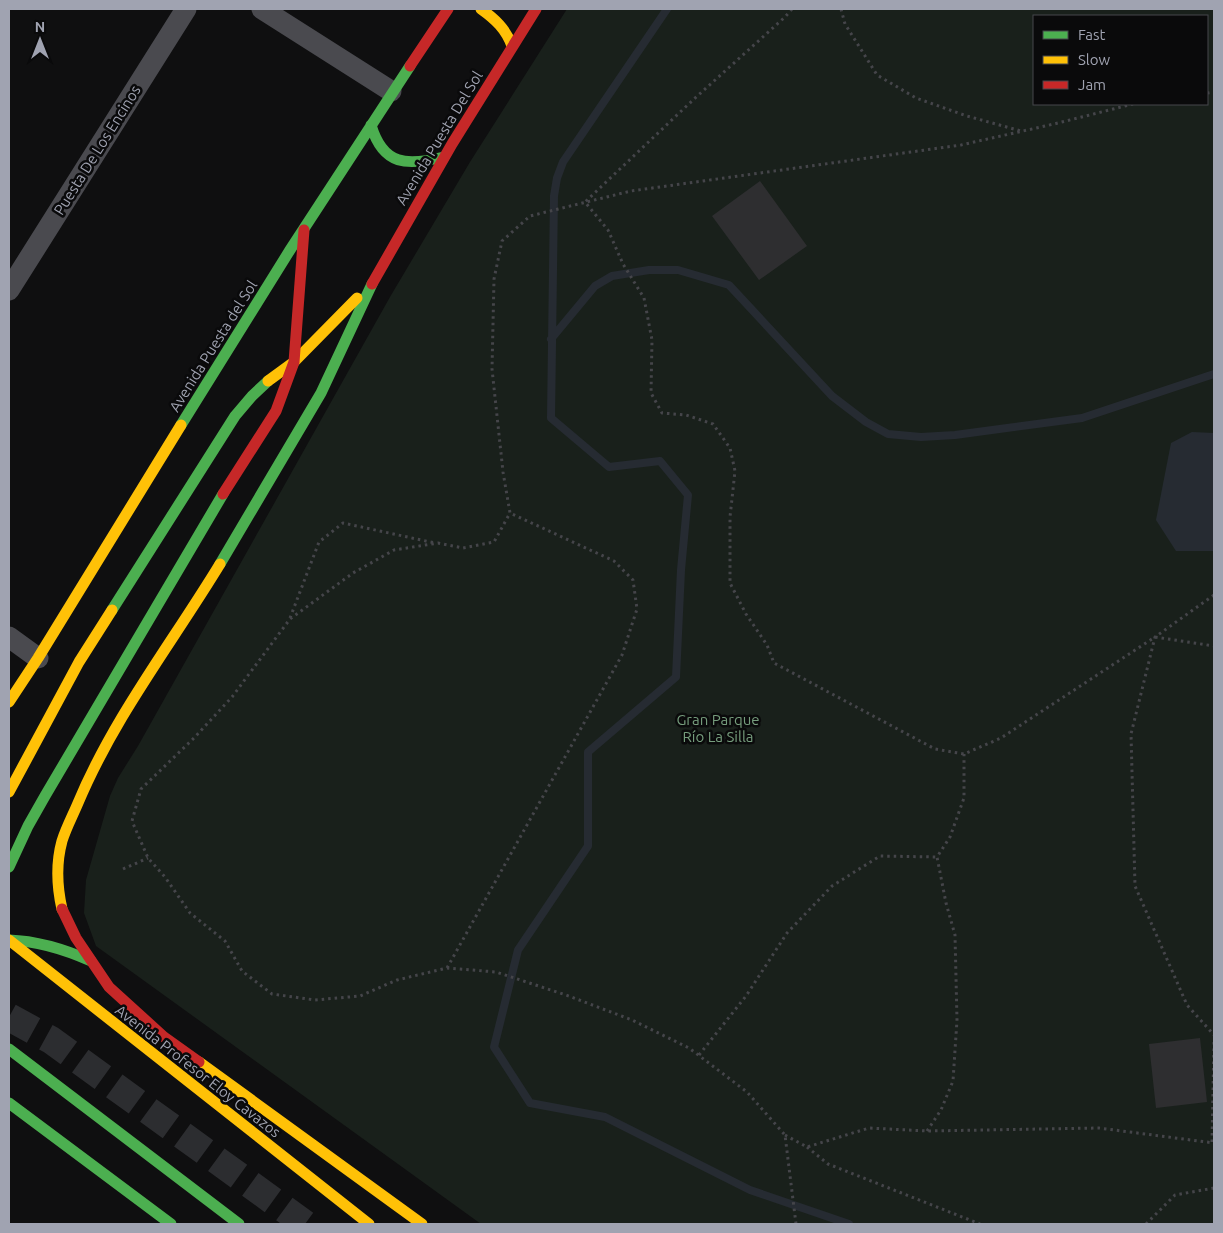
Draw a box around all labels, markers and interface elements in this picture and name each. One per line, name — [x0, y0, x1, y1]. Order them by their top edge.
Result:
north arrow — [15, 15, 65, 65]
legend — [1033, 15, 1208, 105]
text: N — [35, 19, 45, 35]
text: Fast — [1078, 26, 1106, 43]
text: Slow — [1078, 51, 1111, 68]
street label: Avenida Puesta Del Sol — [392, 68, 486, 208]
text: Jam — [1078, 76, 1106, 93]
street label: Puesta De Los Encinos — [50, 82, 144, 218]
street label: Avenida Puesta del Sol — [166, 277, 260, 415]
park label: Gran Parque Río La Silla — [676, 711, 760, 745]
street label: Avenida Profesor Eloy Cavazos — [112, 1001, 284, 1141]

